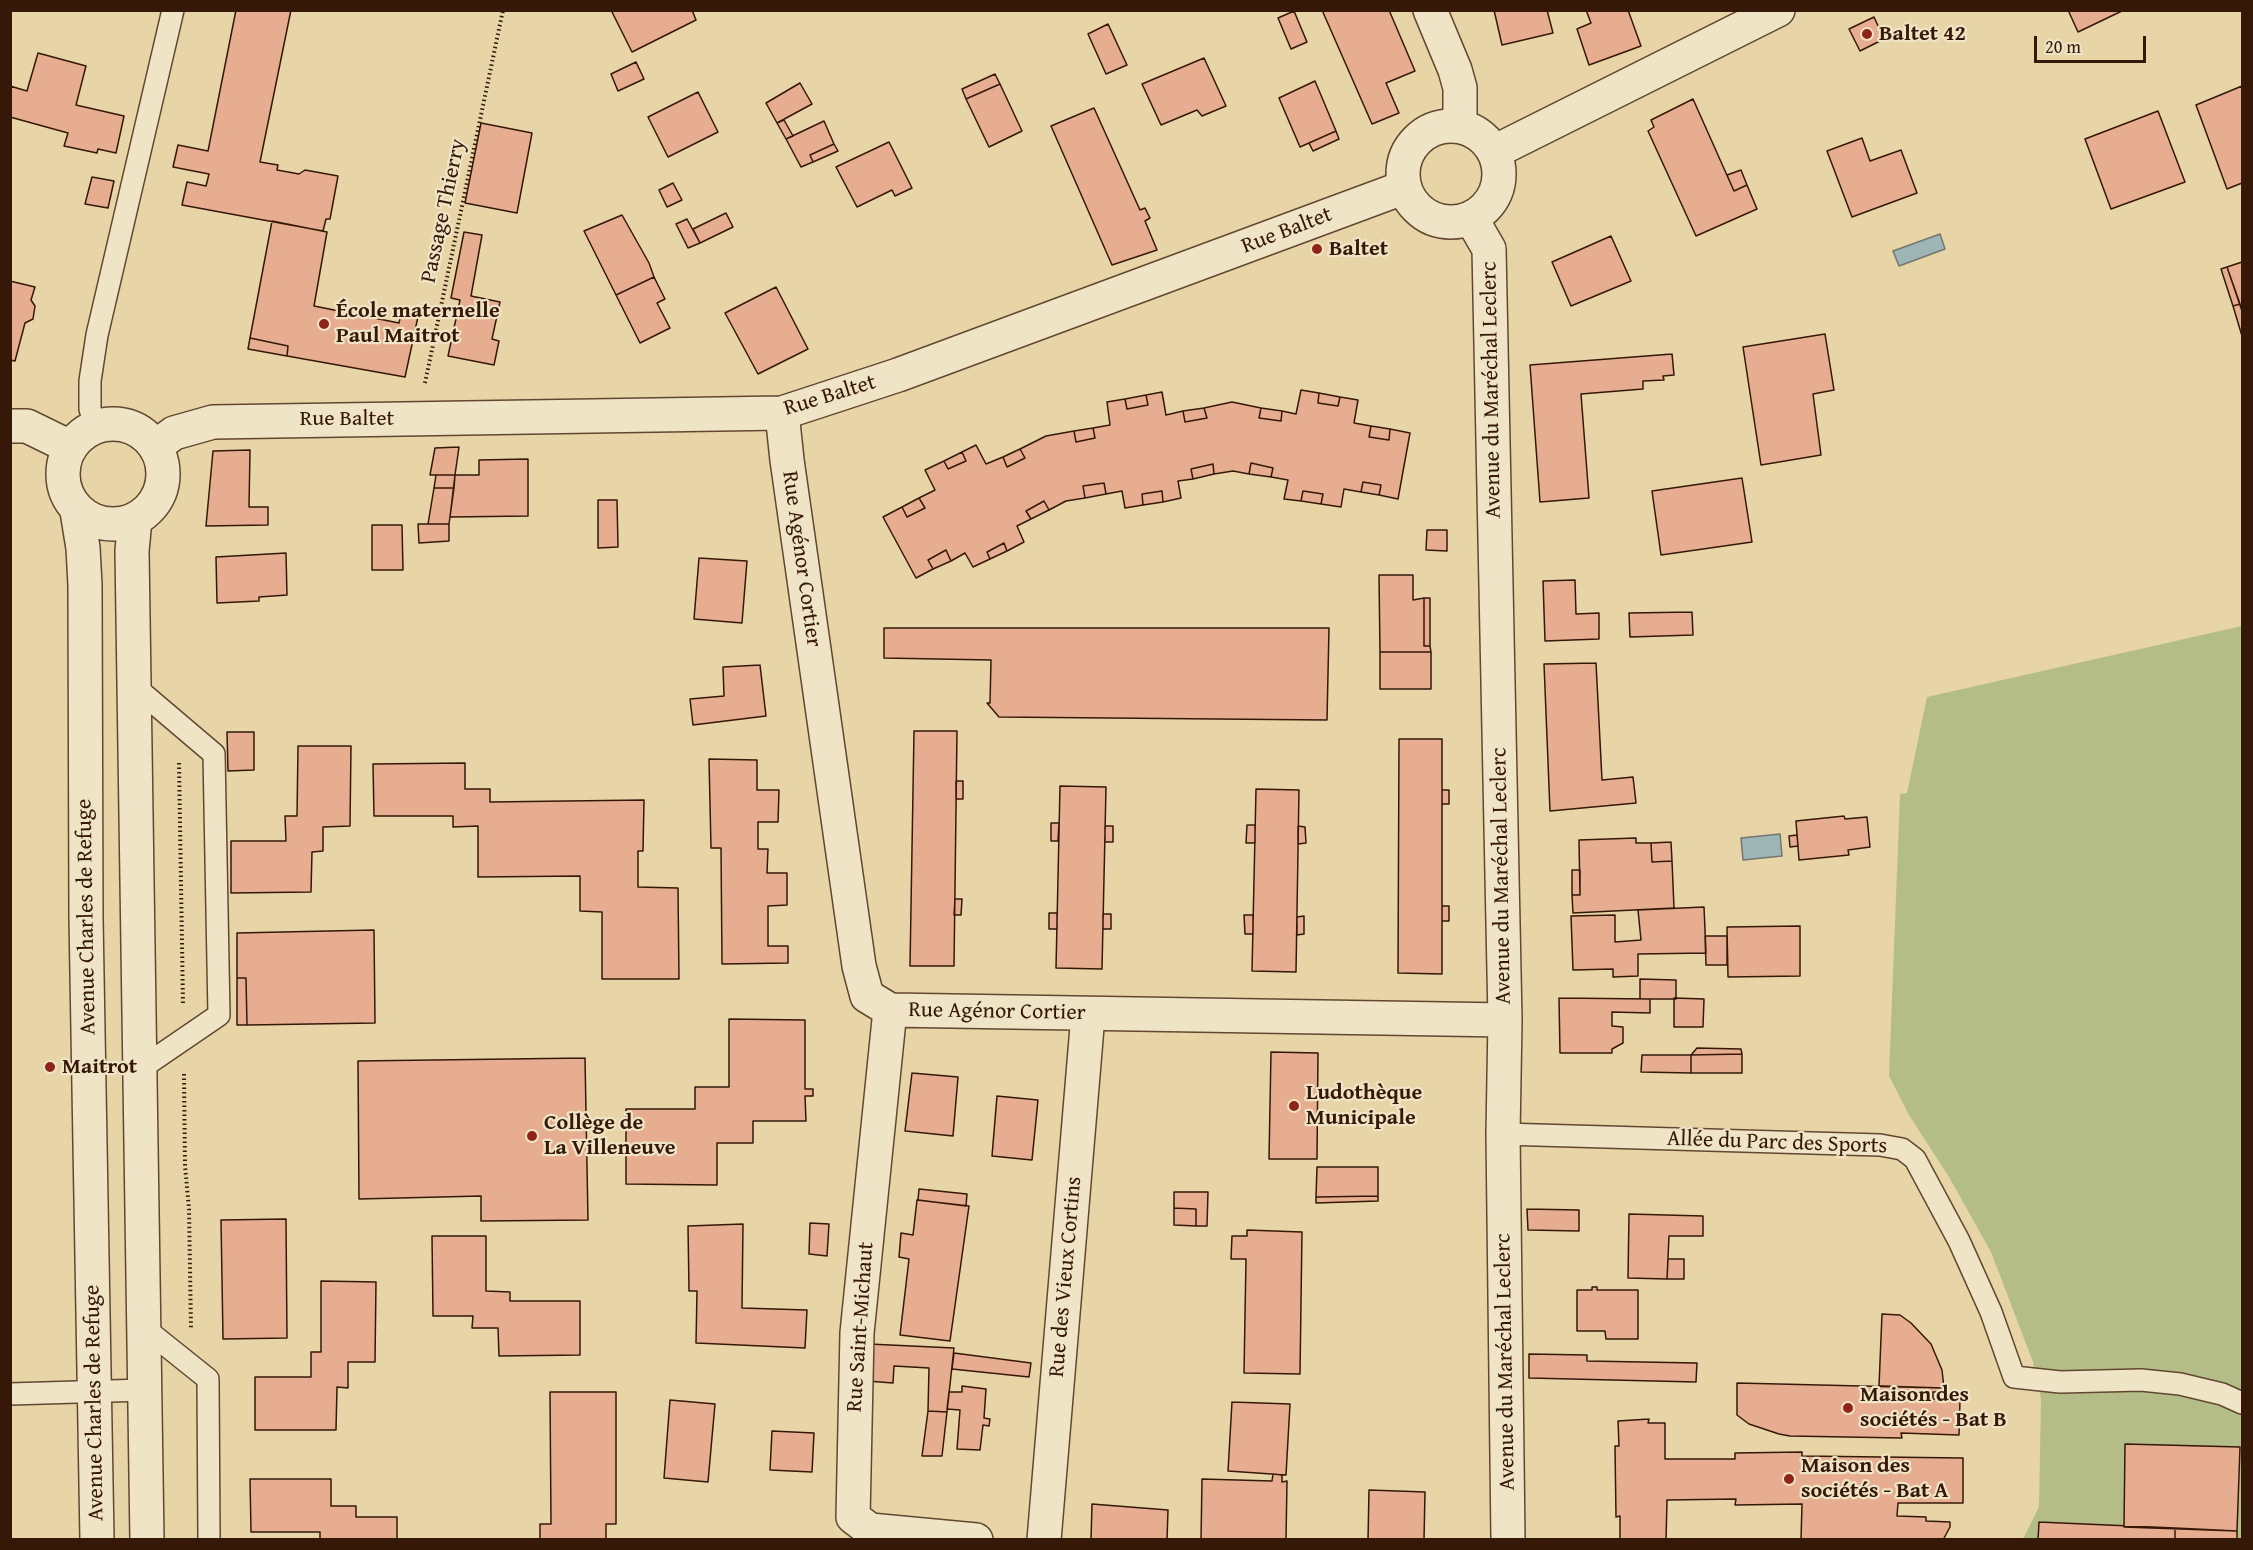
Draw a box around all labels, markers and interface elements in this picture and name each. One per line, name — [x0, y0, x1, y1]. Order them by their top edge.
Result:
place label: Baltet 42 — [1879, 21, 1966, 47]
scale bar — [2037, 24, 2150, 62]
marker: Baltet 42 — [1860, 27, 1874, 41]
text: 20 m — [2045, 33, 2081, 60]
street label: Passage Thierry — [416, 137, 472, 285]
street label: Rue Baltet — [1238, 202, 1336, 260]
place label: Baltet — [1329, 236, 1388, 262]
marker: Baltet — [1310, 242, 1324, 256]
street label: Avenue du Maréchal Leclerc — [1477, 261, 1507, 519]
place label: École maternelle Paul Maitrot — [336, 298, 500, 350]
marker: École maternelle Paul Maitrot — [317, 317, 331, 331]
street label: Rue Baltet — [781, 370, 879, 422]
street label: Rue Baltet — [300, 406, 394, 432]
street label: Rue Agénor Cortier — [776, 469, 826, 649]
street label: Avenue du Maréchal Leclerc — [1487, 747, 1517, 1005]
street label: Avenue Charles de Refuge — [72, 799, 102, 1035]
street label: Rue Agénor Cortier — [908, 997, 1086, 1027]
place label: Maitrot — [62, 1054, 137, 1080]
marker: Maitrot — [43, 1060, 57, 1074]
place label: Ludothèque Municipale — [1306, 1080, 1422, 1132]
marker: Ludothèque Municipale — [1287, 1099, 1301, 1113]
place label: Collège de La Villeneuve — [544, 1110, 676, 1162]
street label: Allée du Parc des Sports — [1666, 1126, 1888, 1160]
marker: Collège de La Villeneuve — [525, 1129, 539, 1143]
street label: Rue des Vieux Cortins — [1044, 1175, 1088, 1379]
street label: Avenue du Maréchal Leclerc — [1491, 1233, 1521, 1491]
street label: Rue Saint-Michaut — [842, 1241, 880, 1413]
street label: Avenue Charles de Refuge — [80, 1285, 110, 1521]
place label: Maison des sociétés - Bat B — [1860, 1382, 2007, 1434]
marker: Maison des sociétés - Bat B — [1841, 1401, 1855, 1415]
place label: Maison des sociétés - Bat A — [1801, 1453, 1948, 1504]
marker: Maison des sociétés - Bat A — [1782, 1472, 1796, 1486]

